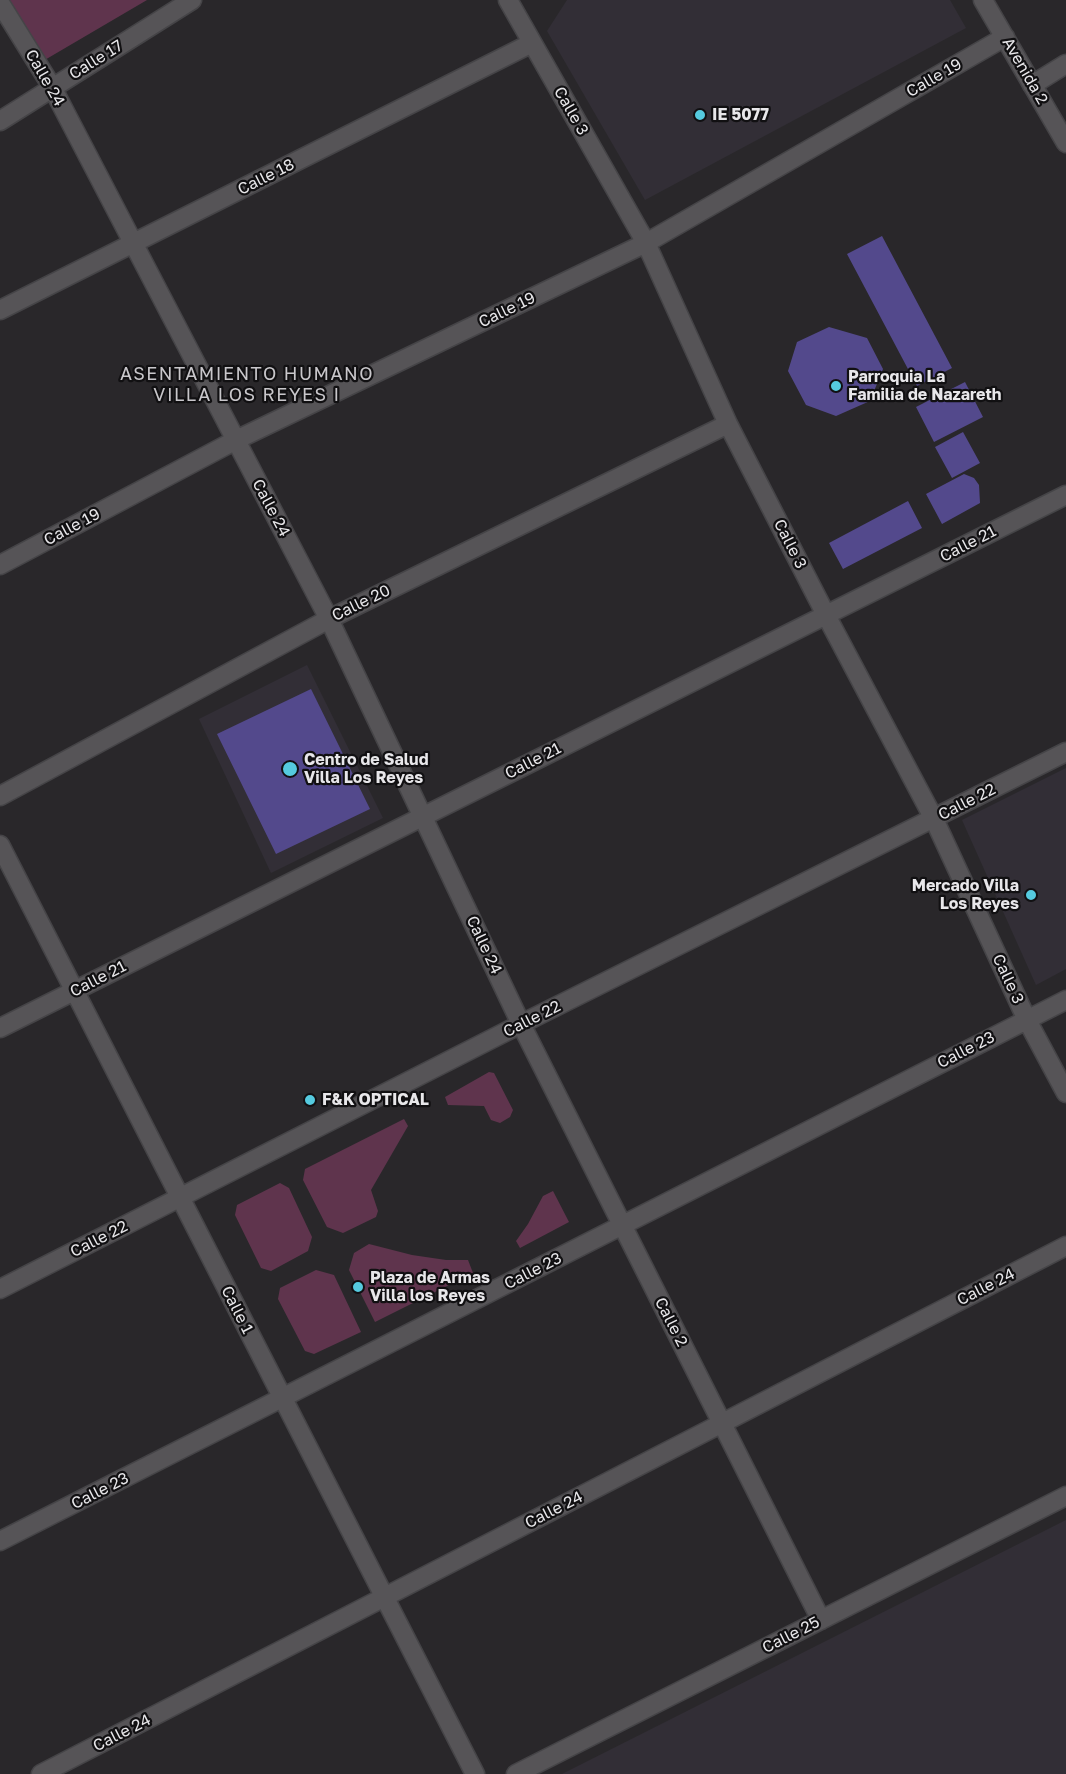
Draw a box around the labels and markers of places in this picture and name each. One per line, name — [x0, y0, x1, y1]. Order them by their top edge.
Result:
place label: IE 5077 — [712, 105, 769, 125]
marker: IE 5077 — [693, 108, 707, 122]
place label: Parroquia La Familia de Nazareth — [848, 367, 1001, 405]
marker: Parroquia La Familia de Nazareth — [829, 379, 843, 393]
place label: Centro de Salud Villa Los Reyes — [304, 750, 428, 788]
marker: Centro de Salud Villa Los Reyes — [281, 760, 299, 778]
place label: Mercado Villa Los Reyes — [912, 876, 1019, 914]
marker: Mercado Villa Los Reyes — [1024, 888, 1038, 902]
place label: F&K OPTICAL — [322, 1090, 429, 1110]
marker: F&K OPTICAL — [303, 1093, 317, 1107]
place label: Plaza de Armas Villa los Reyes — [370, 1268, 490, 1306]
marker: Plaza de Armas Villa los Reyes — [351, 1280, 365, 1294]

